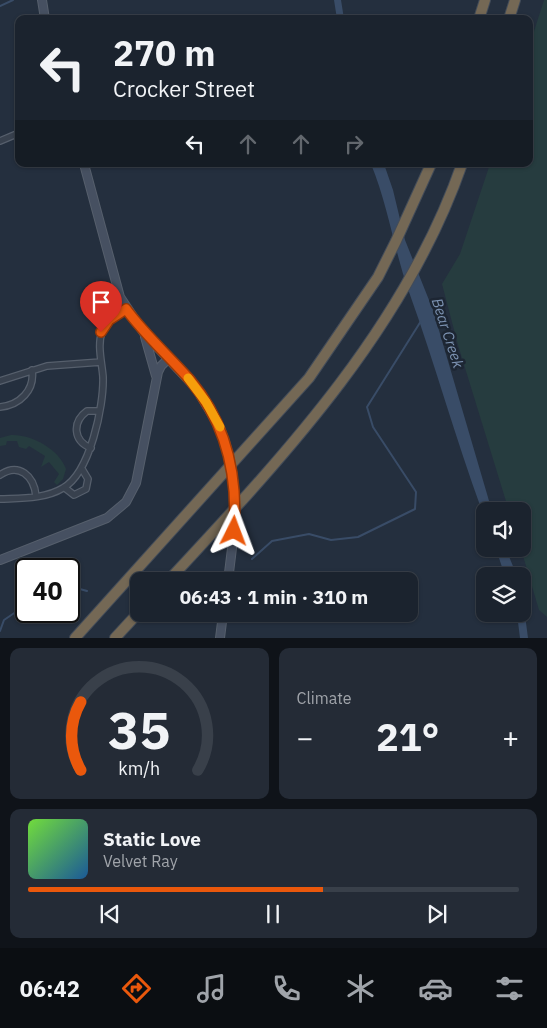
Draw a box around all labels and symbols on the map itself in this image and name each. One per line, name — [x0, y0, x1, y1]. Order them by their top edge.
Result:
pin — [80, 281, 122, 332]
water label: Bear Creek — [428, 296, 468, 371]
position arrow — [207, 504, 259, 556]
speed limit sign: 40 — [15, 558, 80, 623]

